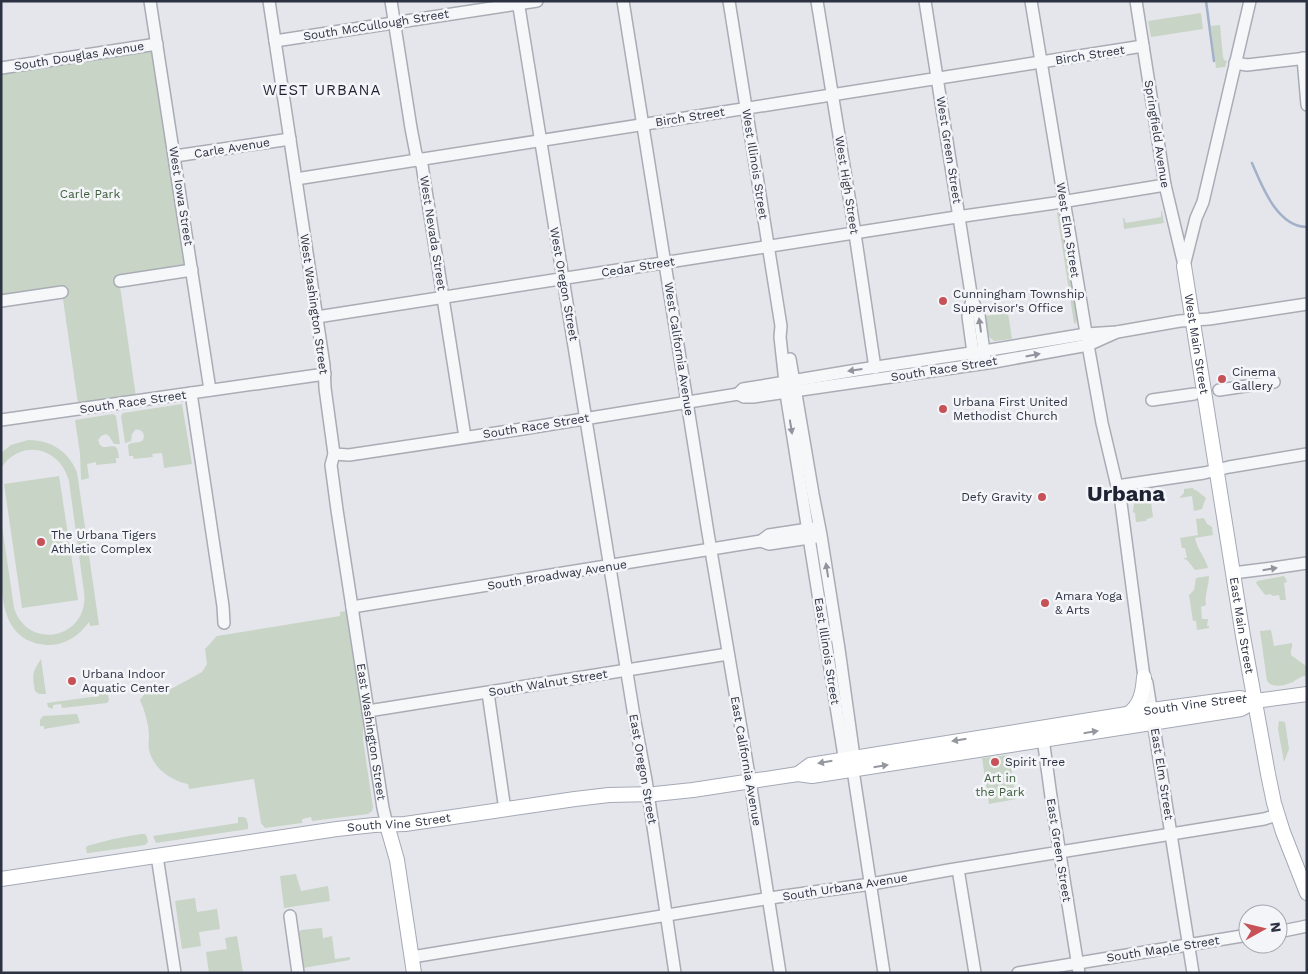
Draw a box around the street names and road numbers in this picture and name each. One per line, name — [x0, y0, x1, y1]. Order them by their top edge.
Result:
street label: South McCullough Street — [302, 7, 450, 43]
street label: South Douglas Avenue — [13, 39, 145, 73]
street label: Birch Street — [1054, 43, 1126, 67]
street label: Springfield Avenue — [1142, 79, 1172, 189]
street label: West Green Street — [934, 95, 964, 205]
street label: Birch Street — [654, 105, 726, 129]
street label: West Illinois Street — [739, 108, 771, 220]
street label: Carle Avenue — [193, 135, 271, 161]
street label: West High Street — [832, 135, 862, 235]
street label: West Iowa Street — [166, 145, 196, 247]
street label: West Nevada Street — [417, 175, 449, 291]
street label: West Elm Street — [1054, 181, 1082, 279]
street label: West Oregon Street — [547, 226, 581, 342]
street label: West Washington Street — [297, 233, 331, 375]
street label: Cedar Street — [600, 254, 676, 280]
street label: West California Avenue — [662, 281, 697, 417]
street label: West Main Street — [1182, 293, 1211, 395]
street label: South Race Street — [890, 354, 998, 384]
street label: South Race Street — [79, 388, 187, 416]
street label: South Race Street — [482, 411, 590, 441]
street label: South Broadway Avenue — [486, 557, 628, 593]
street label: East Main Street — [1227, 576, 1257, 675]
street label: East Illinois Street — [812, 596, 842, 706]
street label: East Washington Street — [354, 662, 389, 801]
street label: South Walnut Street — [488, 667, 608, 699]
street label: South Vine Street — [1143, 691, 1248, 718]
street label: East California Avenue — [728, 695, 764, 827]
street label: East Oregon Street — [626, 713, 660, 825]
street label: East Elm Street — [1148, 727, 1176, 821]
street label: East Green Street — [1044, 797, 1074, 903]
street label: South Vine Street — [346, 810, 452, 835]
street label: South Urbana Avenue — [781, 870, 909, 904]
street label: South Maple Street — [1106, 933, 1220, 965]

